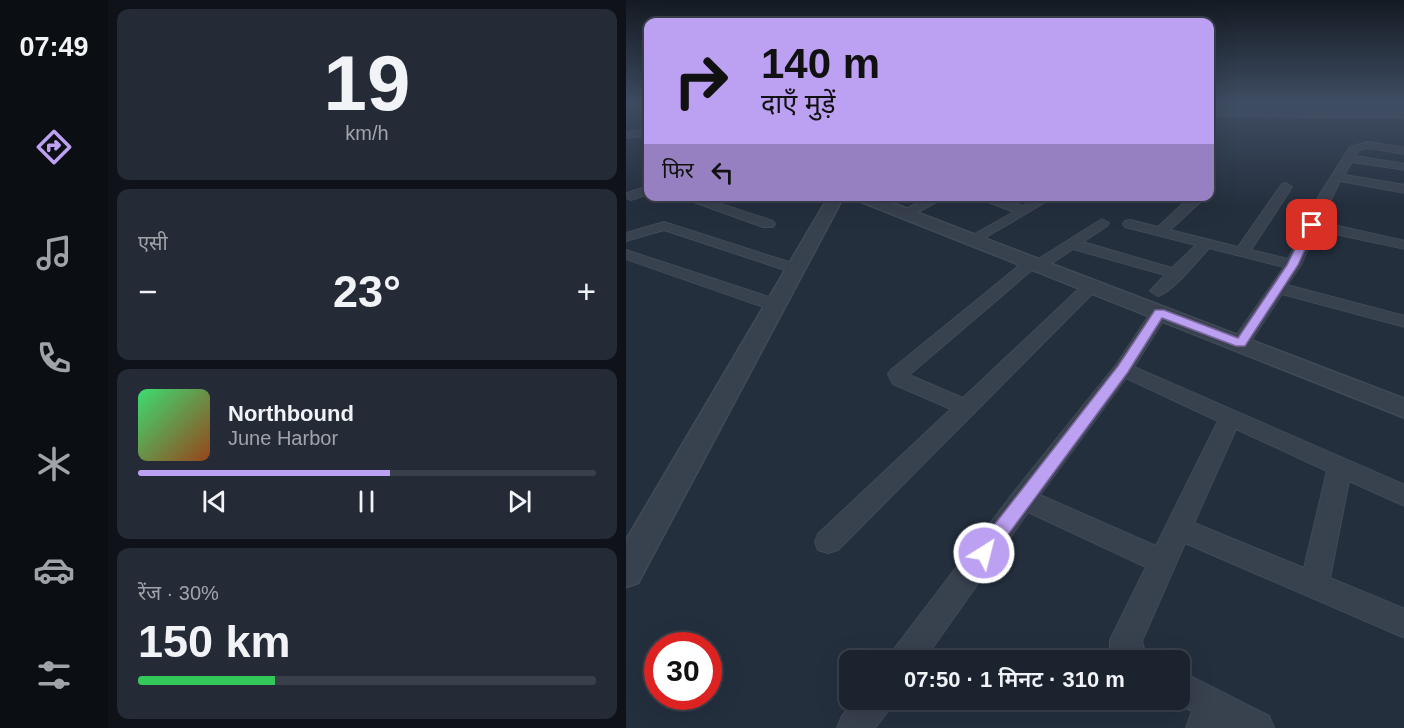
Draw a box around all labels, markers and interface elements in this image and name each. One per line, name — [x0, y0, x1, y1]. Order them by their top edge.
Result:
text: 07:49 — [19, 32, 89, 62]
text: 19 — [324, 39, 410, 127]
text: 140 m — [761, 40, 880, 87]
icon: right — [662, 42, 740, 120]
text: दाएँ मुड़ें — [761, 89, 835, 119]
text: km/h — [345, 122, 389, 144]
icon: directions — [33, 126, 75, 168]
icon: left — [706, 156, 739, 189]
text: फिर — [662, 158, 694, 183]
pin — [1286, 199, 1337, 250]
icon: arrive — [1295, 208, 1328, 241]
icon: music — [33, 232, 75, 274]
text: एसी — [138, 232, 168, 254]
text: 23° — [333, 266, 401, 317]
text: − — [138, 273, 157, 310]
text: + — [577, 273, 596, 310]
icon: phone — [33, 337, 75, 379]
text: Northbound — [228, 401, 354, 426]
text: June Harbor — [228, 427, 338, 449]
icon: climate — [33, 443, 75, 485]
icon: previous — [198, 485, 231, 518]
icon: pause — [350, 485, 383, 518]
icon: next — [503, 485, 536, 518]
position arrow — [952, 521, 1016, 585]
icon: car — [33, 549, 75, 591]
text: रेंज · 30% — [138, 582, 219, 604]
text: 150 km — [138, 616, 291, 667]
speed limit sign: 30 — [644, 632, 722, 710]
icon: filters — [33, 654, 75, 696]
text: 07:50 · 1 मिनट · 310 m — [904, 667, 1125, 692]

